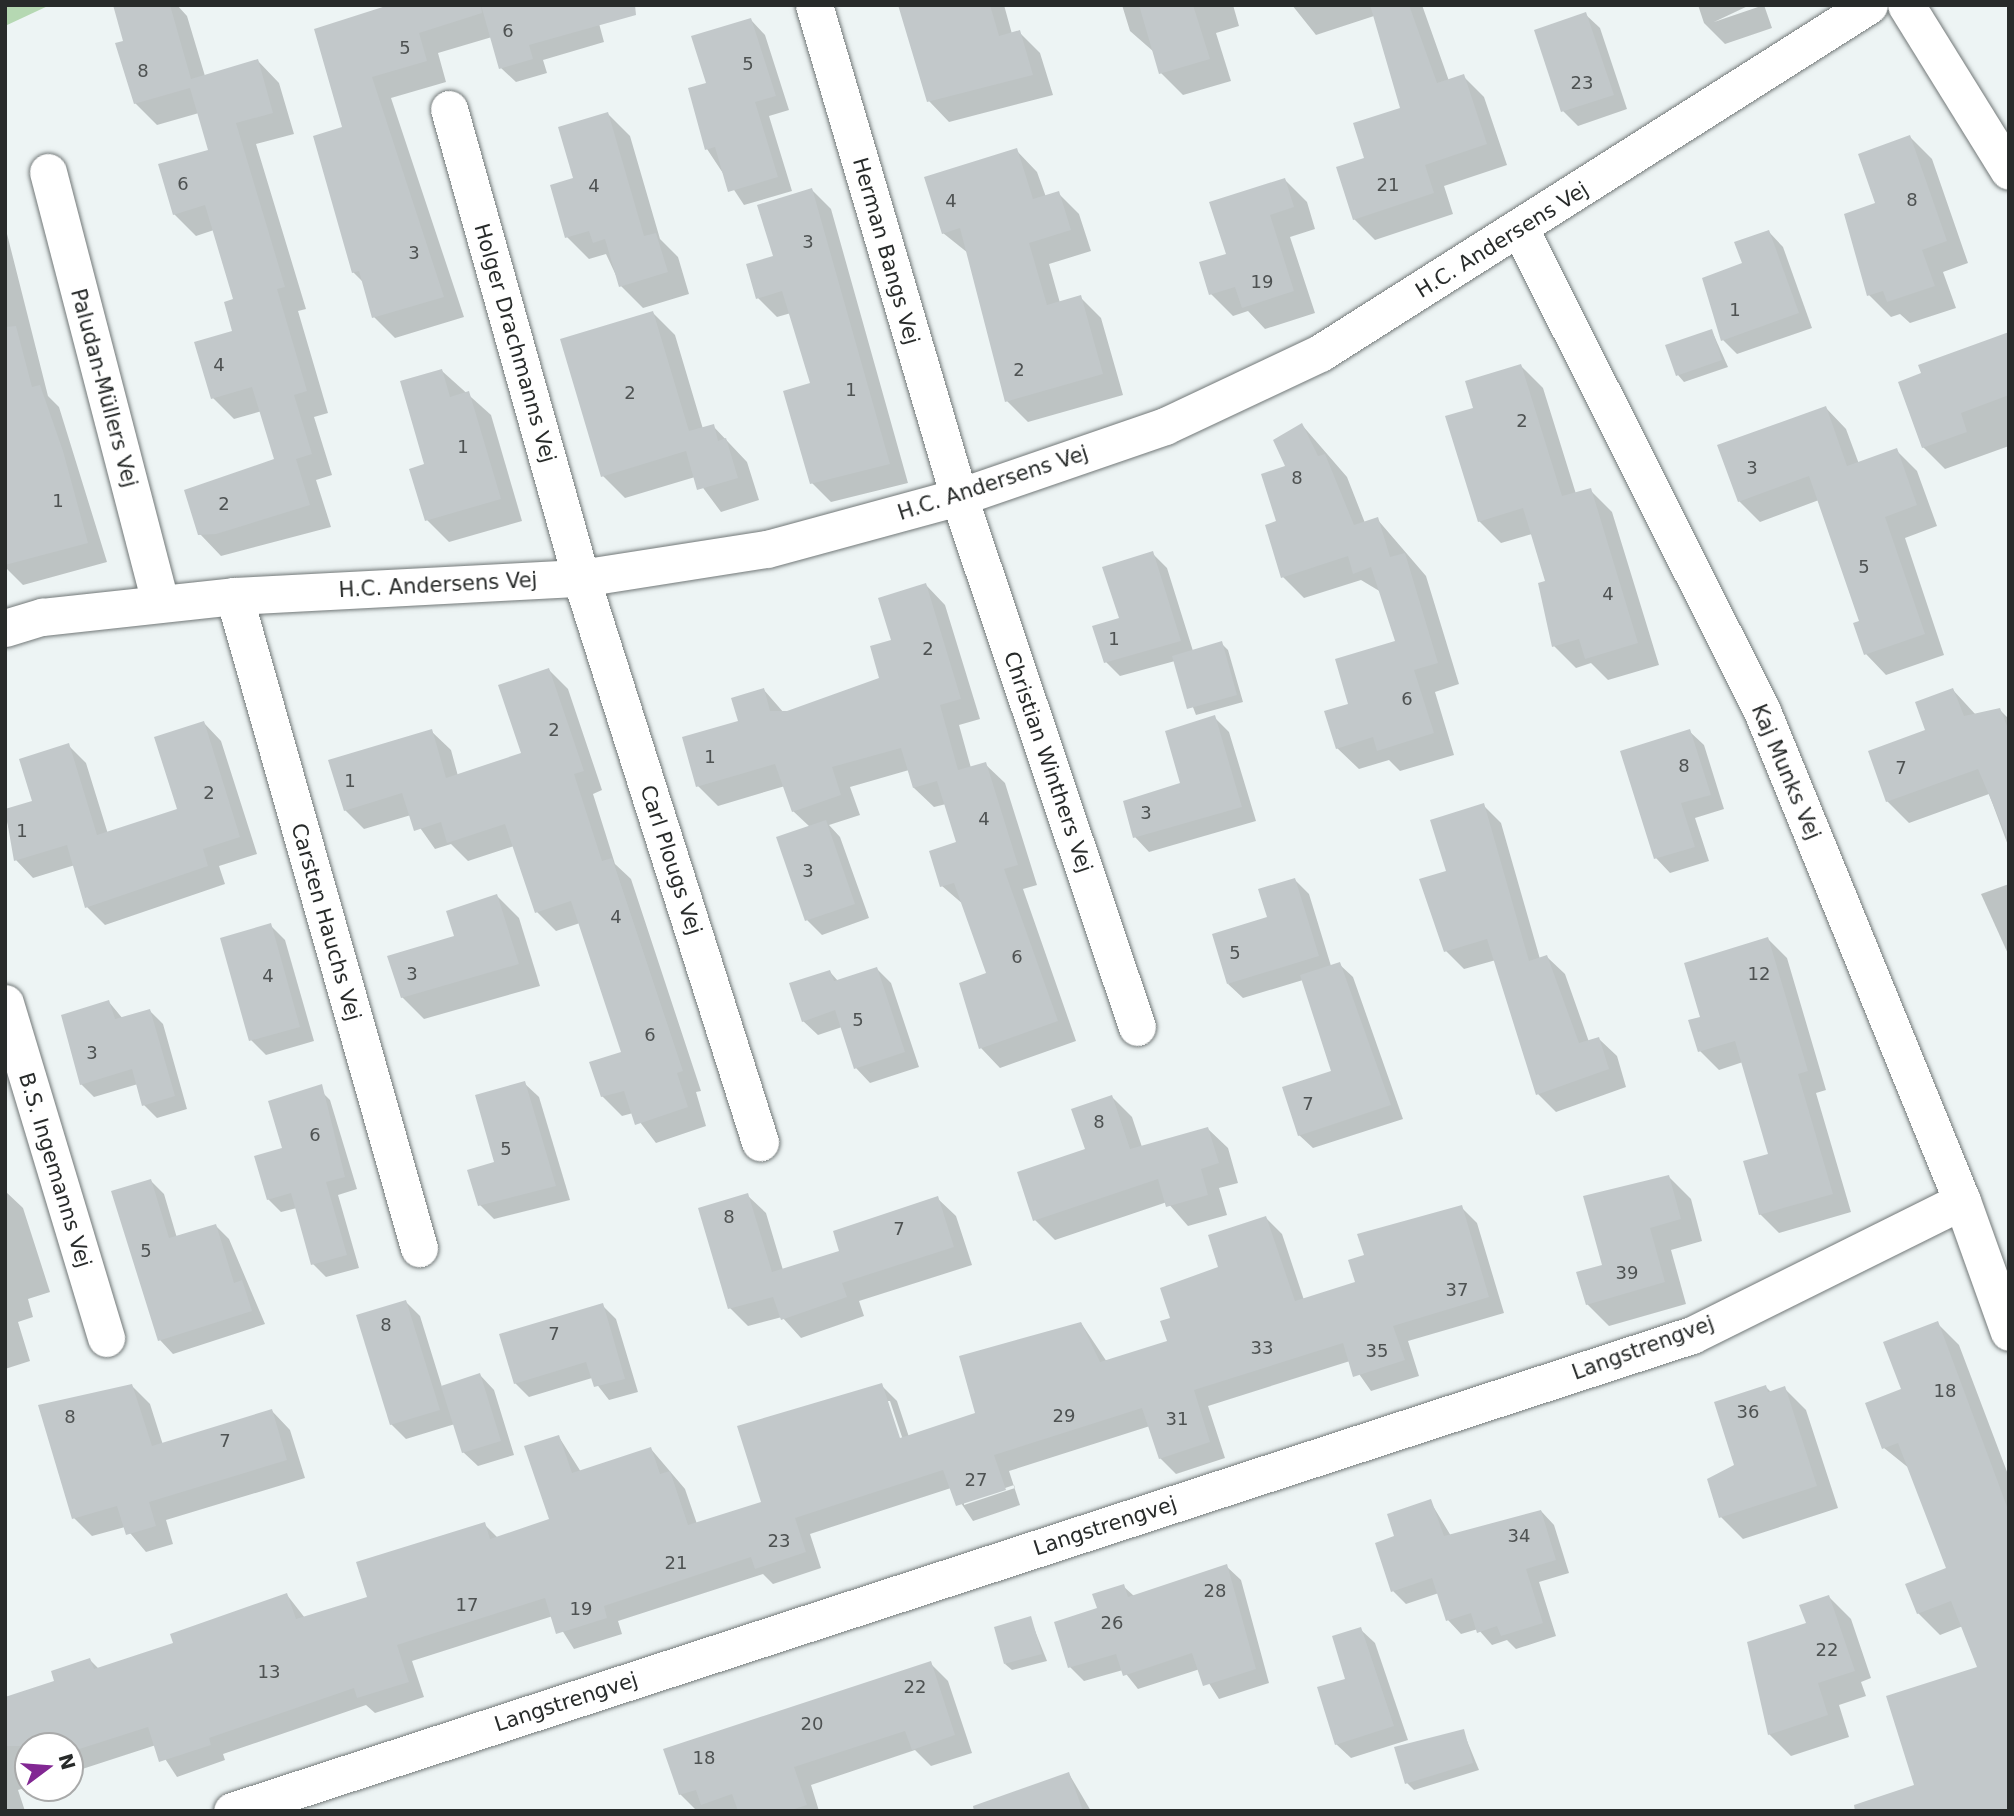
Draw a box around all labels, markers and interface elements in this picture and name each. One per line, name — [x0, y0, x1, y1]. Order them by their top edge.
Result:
house number: 6 — [502, 20, 514, 42]
house number: 5 — [399, 37, 411, 59]
house number: 5 — [742, 53, 754, 75]
house number: 8 — [137, 60, 149, 82]
house number: 23 — [1571, 72, 1593, 94]
street label: Herman Bangs Vej — [847, 155, 925, 347]
house number: 6 — [177, 173, 189, 195]
house number: 21 — [1377, 174, 1399, 196]
house number: 4 — [588, 175, 600, 197]
street label: H.C. Andersens Vej — [1411, 177, 1593, 303]
house number: 8 — [1906, 189, 1918, 211]
house number: 4 — [945, 190, 957, 212]
street label: Holger Drachmanns Vej — [469, 221, 561, 465]
house number: 3 — [802, 231, 814, 253]
house number: 3 — [408, 242, 420, 264]
house number: 19 — [1251, 271, 1273, 293]
street label: Paludan-Müllers Vej — [65, 286, 143, 490]
house number: 1 — [1729, 299, 1741, 321]
house number: 4 — [213, 354, 225, 376]
house number: 2 — [1013, 359, 1025, 381]
house number: 1 — [845, 379, 857, 401]
house number: 2 — [624, 382, 636, 404]
house number: 2 — [1516, 410, 1528, 432]
house number: 1 — [457, 436, 469, 458]
street label: H.C. Andersens Vej — [895, 440, 1091, 526]
house number: 3 — [1746, 457, 1758, 479]
house number: 8 — [1291, 467, 1303, 489]
house number: 1 — [52, 490, 64, 512]
house number: 2 — [218, 493, 230, 515]
house number: 5 — [1858, 556, 1870, 578]
street label: H.C. Andersens Vej — [338, 567, 538, 603]
house number: 4 — [1602, 583, 1614, 605]
house number: 1 — [1108, 628, 1120, 650]
house number: 2 — [922, 638, 934, 660]
street label: Christian Winthers Vej — [998, 648, 1098, 876]
house number: 6 — [1401, 688, 1413, 710]
street label: Kaj Munks Vej — [1746, 700, 1826, 844]
house number: 2 — [548, 719, 560, 741]
house number: 1 — [704, 746, 716, 768]
house number: 8 — [1678, 755, 1690, 777]
house number: 7 — [1895, 757, 1907, 779]
house number: 1 — [344, 770, 356, 792]
house number: 2 — [203, 782, 215, 804]
street label: Carl Plougs Vej — [635, 782, 707, 938]
house number: 3 — [1140, 802, 1152, 824]
house number: 4 — [978, 808, 990, 830]
house number: 1 — [16, 820, 28, 842]
street label: Carsten Hauchs Vej — [286, 820, 366, 1024]
house number: 3 — [802, 860, 814, 882]
house number: 4 — [610, 906, 622, 928]
house number: 5 — [1229, 942, 1241, 964]
house number: 6 — [1011, 946, 1023, 968]
house number: 3 — [406, 963, 418, 985]
house number: 12 — [1748, 963, 1770, 985]
house number: 4 — [262, 965, 274, 987]
house number: 5 — [852, 1009, 864, 1031]
house number: 6 — [644, 1024, 656, 1046]
house number: 3 — [86, 1042, 98, 1064]
street label: B.S. Ingemanns Vej — [13, 1069, 97, 1271]
house number: 7 — [1302, 1093, 1314, 1115]
house number: 8 — [1093, 1111, 1105, 1133]
house number: 6 — [309, 1124, 321, 1146]
house number: 5 — [500, 1138, 512, 1160]
house number: 8 — [723, 1206, 735, 1228]
house number: 7 — [893, 1218, 905, 1240]
house number: 5 — [140, 1240, 152, 1262]
house number: 39 — [1616, 1262, 1638, 1284]
house number: 37 — [1446, 1279, 1468, 1301]
street label: Langstrengvej — [1569, 1311, 1717, 1385]
house number: 8 — [380, 1314, 392, 1336]
house number: 7 — [548, 1323, 560, 1345]
house number: 33 — [1251, 1337, 1273, 1359]
house number: 35 — [1366, 1340, 1388, 1362]
house number: 18 — [1934, 1380, 1956, 1402]
house number: 36 — [1737, 1401, 1759, 1423]
house number: 29 — [1053, 1405, 1075, 1427]
house number: 8 — [64, 1406, 76, 1428]
house number: 31 — [1166, 1408, 1188, 1430]
house number: 7 — [219, 1430, 231, 1452]
house number: 27 — [965, 1469, 987, 1491]
street label: Langstrengvej — [1030, 1491, 1180, 1561]
house number: 34 — [1508, 1525, 1530, 1547]
house number: 23 — [768, 1530, 790, 1552]
house number: 21 — [665, 1552, 687, 1574]
house number: 28 — [1204, 1580, 1226, 1602]
house number: 17 — [456, 1594, 478, 1616]
house number: 19 — [570, 1598, 592, 1620]
house number: 26 — [1101, 1612, 1123, 1634]
house number: 22 — [1816, 1639, 1838, 1661]
house number: 13 — [258, 1661, 280, 1683]
street label: Langstrengvej — [491, 1667, 641, 1737]
house number: 22 — [904, 1676, 926, 1698]
house number: 20 — [801, 1713, 823, 1735]
north arrow — [14, 1732, 84, 1802]
house number: 18 — [693, 1747, 715, 1769]
text: N — [54, 1751, 80, 1772]

